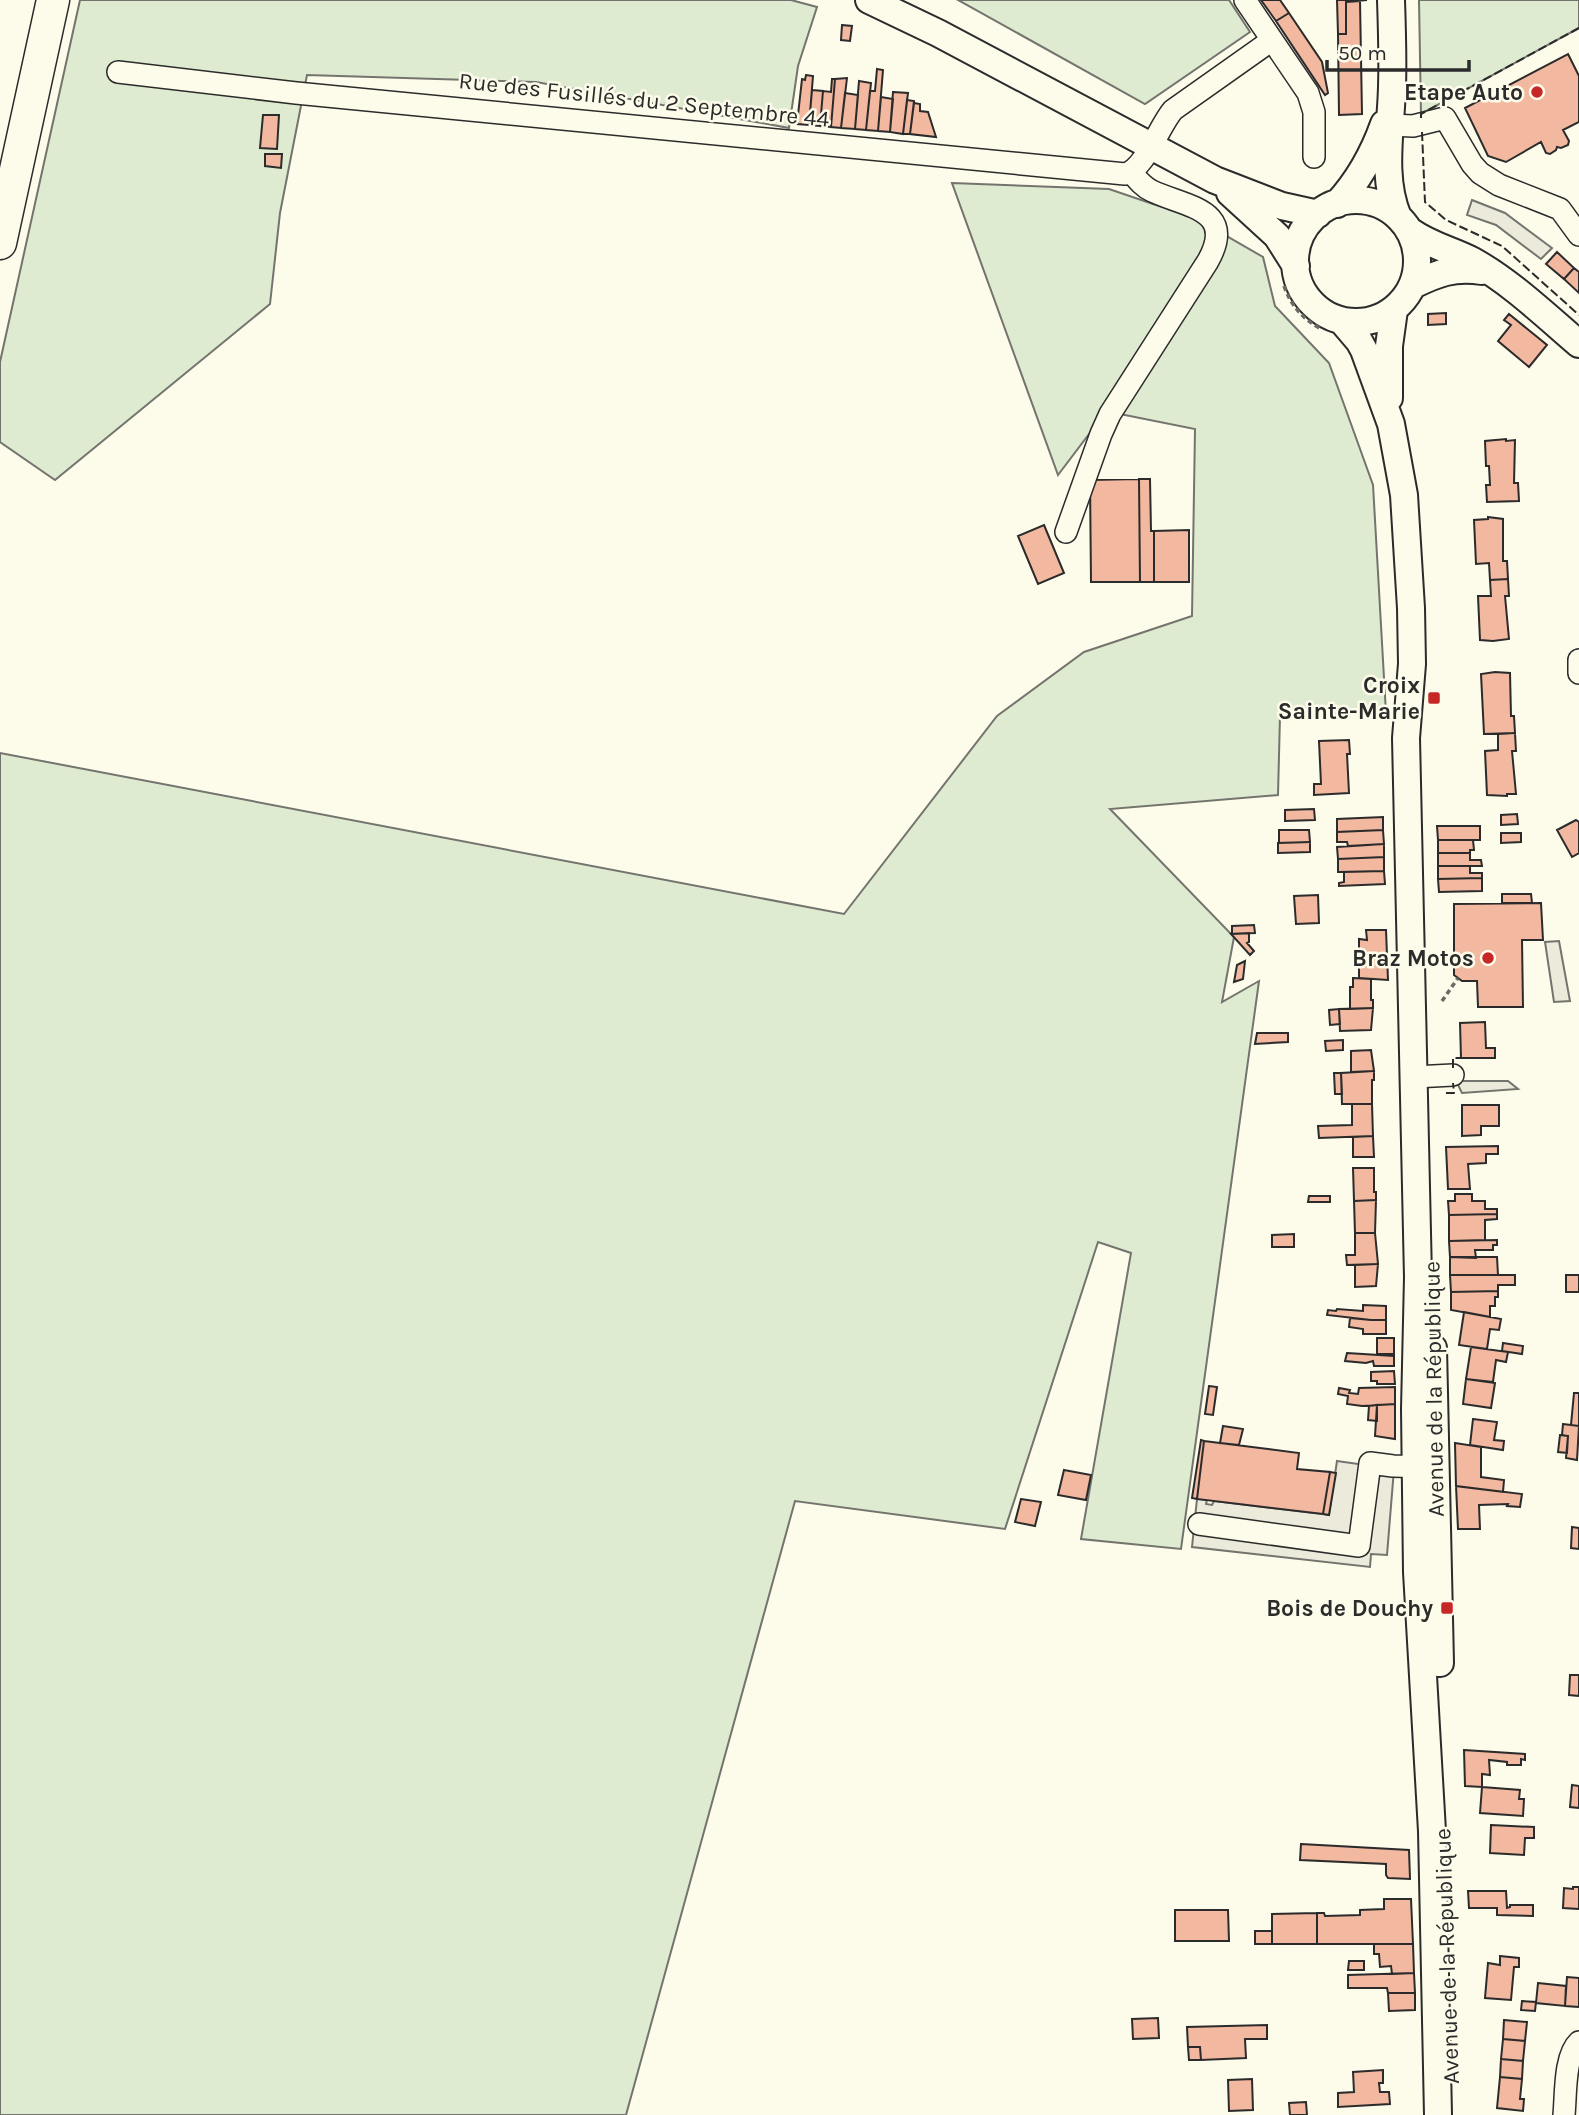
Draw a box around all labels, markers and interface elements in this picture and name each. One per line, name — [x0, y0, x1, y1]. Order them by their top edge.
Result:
scale bar — [1327, 28, 1469, 72]
text: 50 m — [1338, 41, 1387, 65]
street label: Rue des Fusillés du 2 Septembre 44 — [457, 67, 831, 133]
place label: Etape Auto — [1404, 79, 1523, 106]
marker: Etape Auto — [1529, 84, 1545, 100]
place label: Croix Sainte-Marie — [1278, 672, 1420, 725]
marker: Croix Sainte-Marie — [1426, 690, 1442, 706]
place label: Braz Motos — [1352, 945, 1474, 972]
marker: Braz Motos — [1480, 950, 1496, 966]
street label: Avenue de la République — [1418, 1261, 1450, 1517]
place label: Bois de Douchy — [1266, 1595, 1433, 1622]
marker: Bois de Douchy — [1439, 1600, 1455, 1616]
street label: Avenue de la République — [1429, 1828, 1465, 2084]

